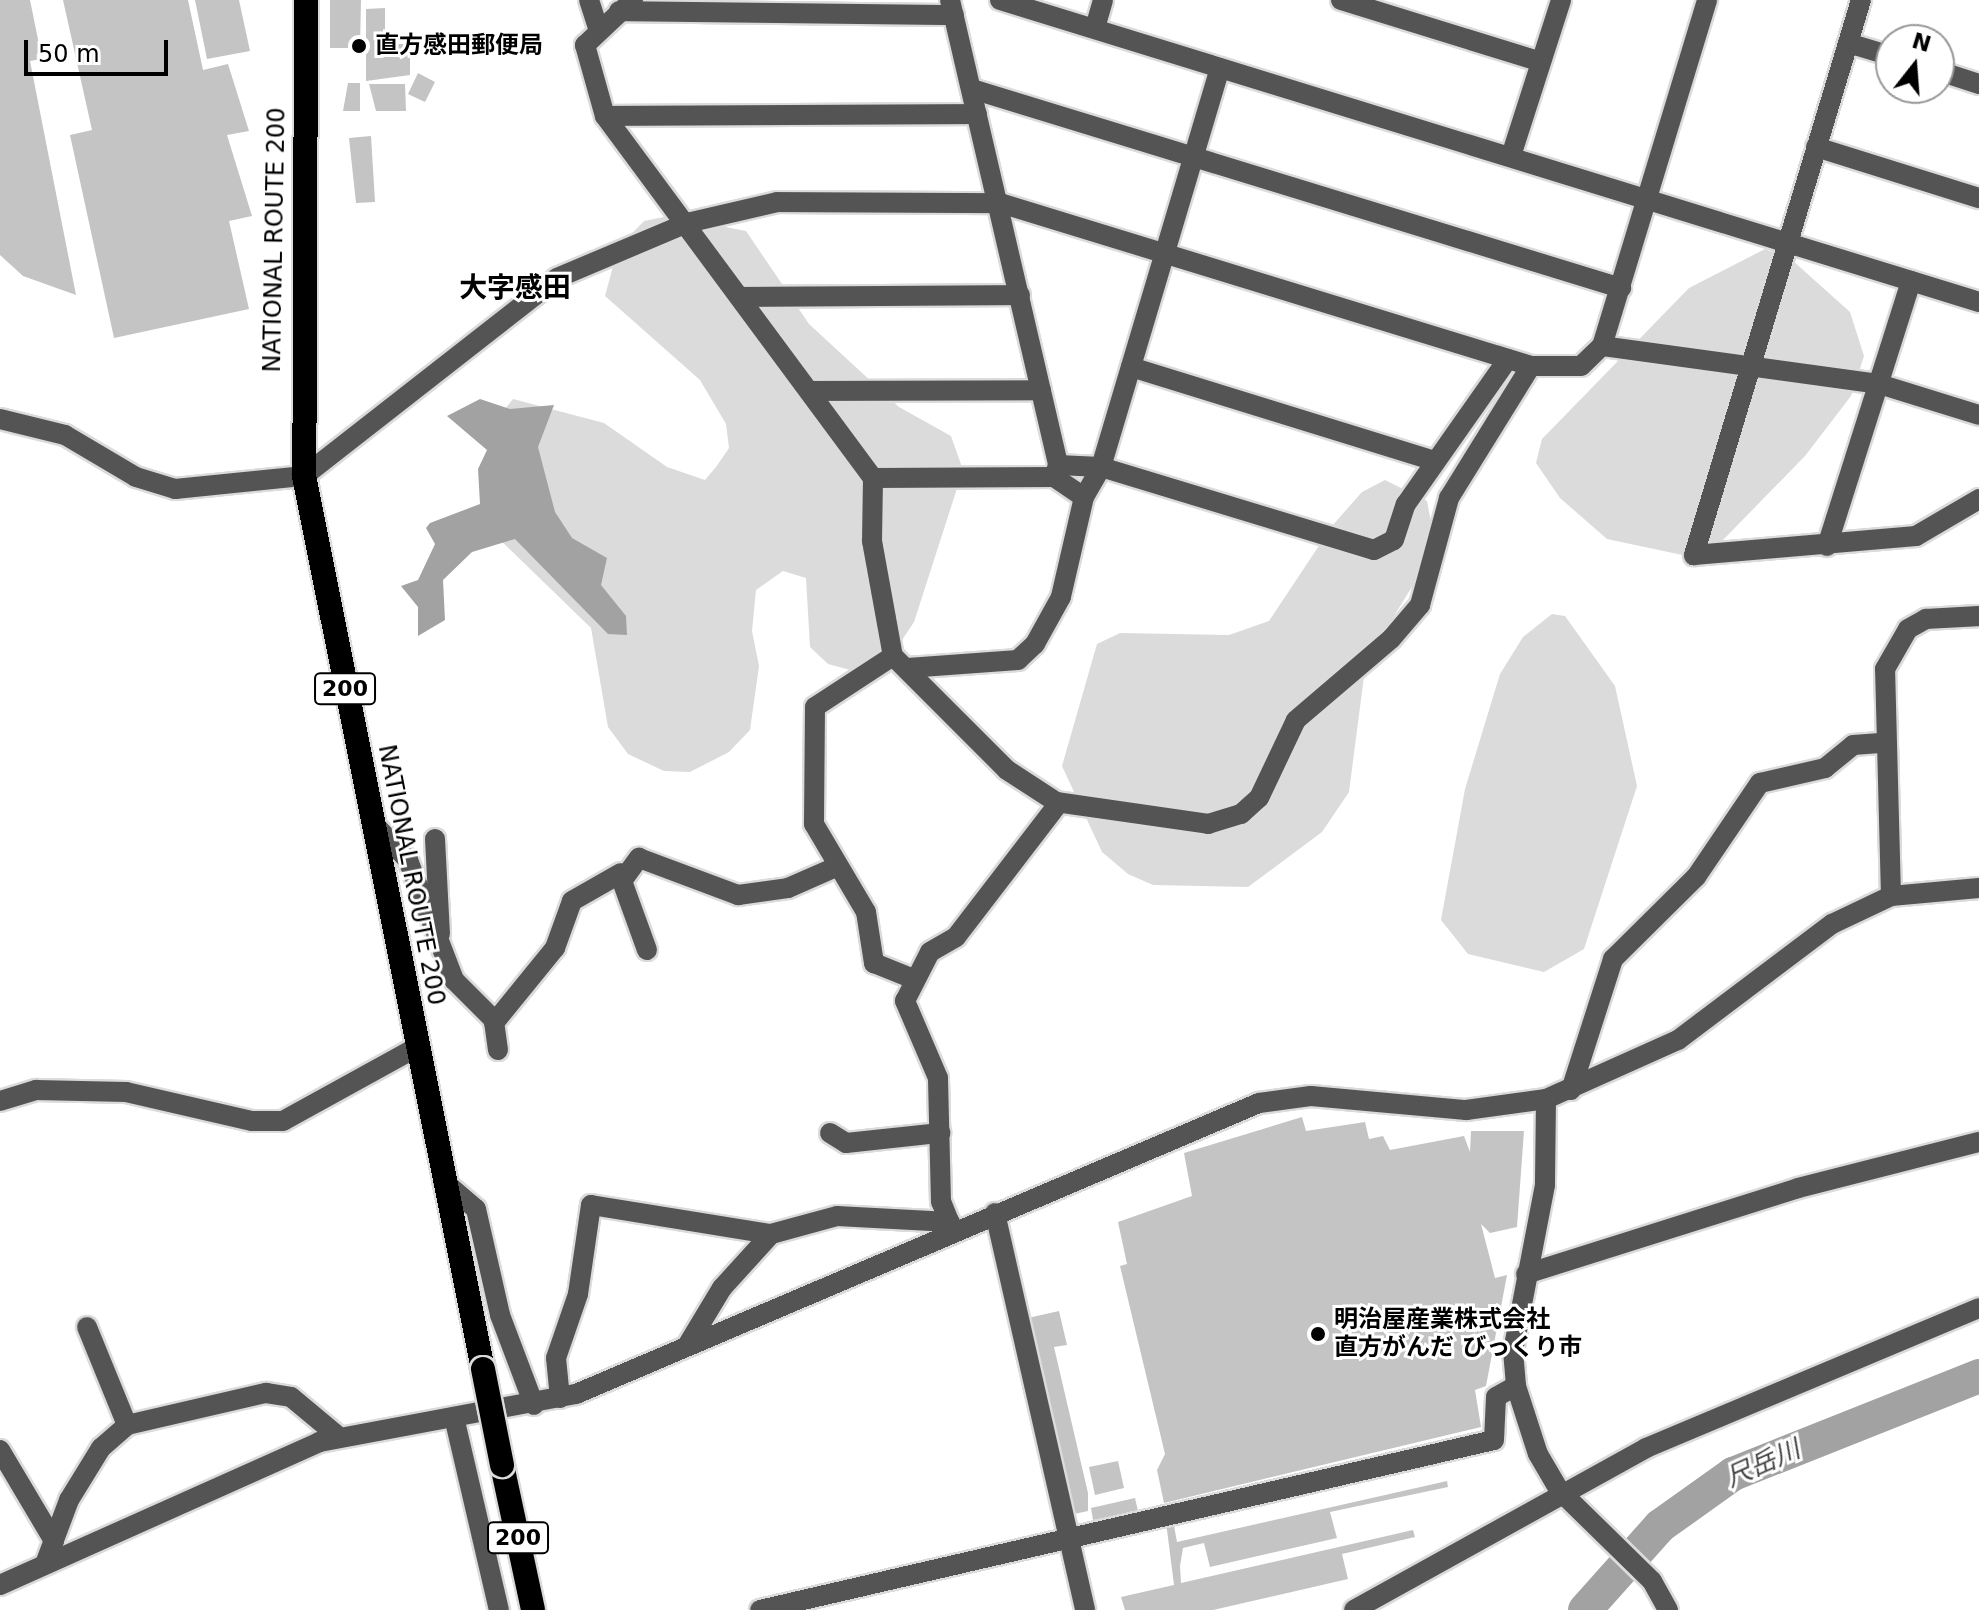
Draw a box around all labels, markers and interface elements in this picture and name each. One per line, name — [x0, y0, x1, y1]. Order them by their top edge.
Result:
scale bar — [28, 24, 172, 74]
north arrow — [1875, 24, 1955, 104]
text: N — [1909, 28, 1934, 57]
place label: 直方感田郵便局 — [375, 32, 543, 60]
marker: 直方感田郵便局 — [350, 37, 368, 55]
text: 50 m — [38, 40, 100, 68]
street label: NATIONAL ROUTE 200 — [258, 107, 292, 373]
district label: 大字感田 — [459, 271, 571, 305]
road number: 200 — [313, 671, 377, 707]
street label: NATIONAL ROUTE 200 — [372, 742, 450, 1008]
place label: 明治屋産業株式会社 直方がんだ びっくり市 — [1334, 1306, 1582, 1362]
marker: 明治屋産業株式会社 直方がんだ びっくり市 — [1309, 1325, 1327, 1343]
water label: 尺岳川 — [1721, 1434, 1805, 1494]
road number: 200 — [486, 1520, 550, 1556]

